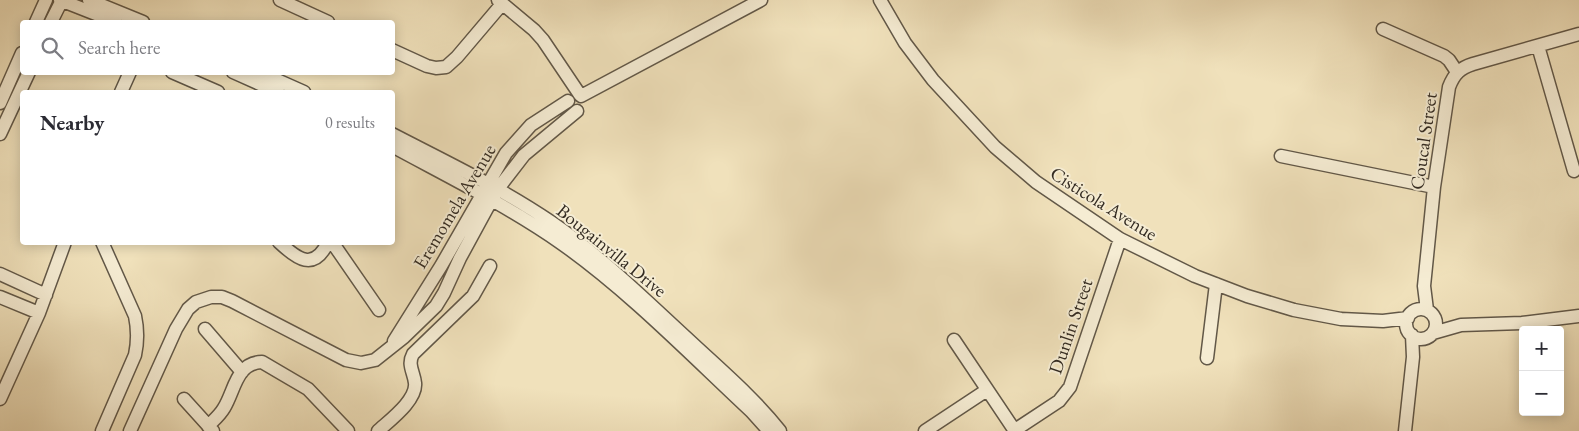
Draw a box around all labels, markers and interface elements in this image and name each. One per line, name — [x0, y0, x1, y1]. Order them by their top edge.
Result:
search box — [20, 20, 395, 75]
icon: search — [38, 34, 66, 62]
text: Search here — [78, 35, 160, 60]
street label: Coucal Street — [1404, 91, 1443, 191]
text: Nearby — [40, 109, 104, 136]
text: 0 results — [325, 112, 375, 133]
street label: Eremomela Avenue — [407, 139, 502, 273]
street label: Cisticola Avenue — [1045, 161, 1162, 246]
street label: Bougainvilla Drive — [551, 198, 672, 302]
street label: Dunlin Street — [1043, 275, 1098, 377]
map controls — [1519, 326, 1564, 416]
button: + — [1519, 326, 1564, 371]
button: − — [1519, 371, 1564, 416]

